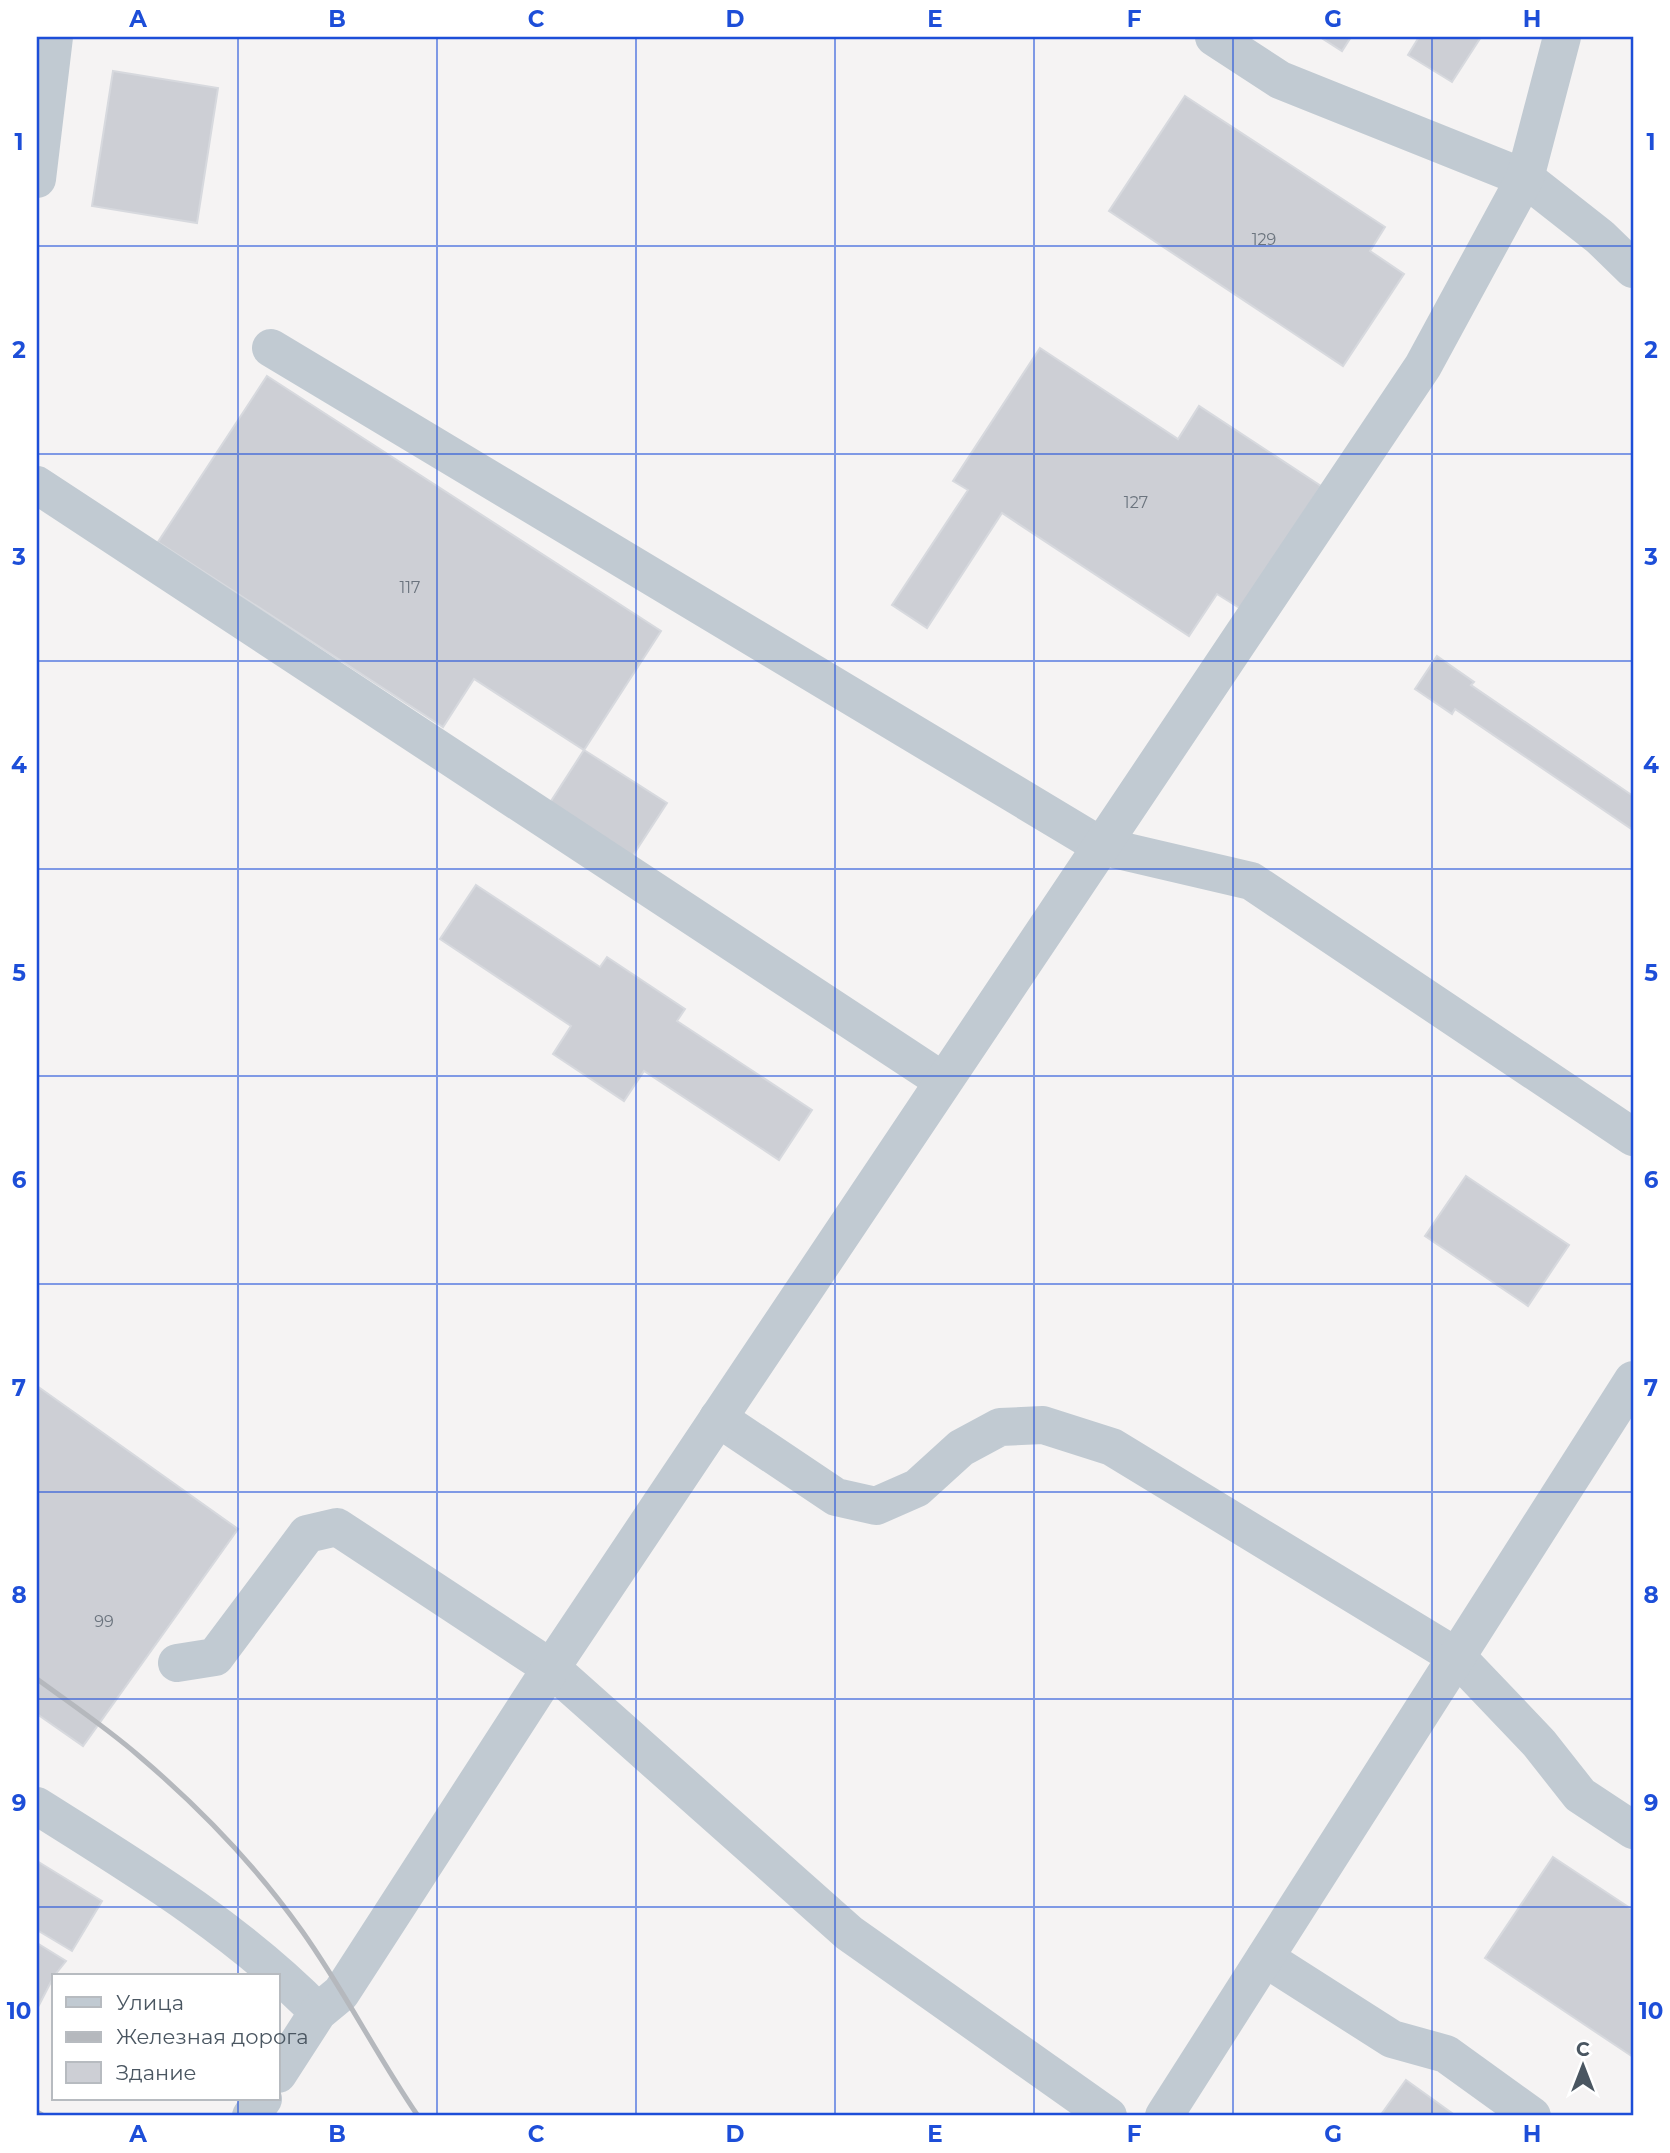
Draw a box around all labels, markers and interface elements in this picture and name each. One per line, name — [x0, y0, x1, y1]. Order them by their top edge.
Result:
text: A — [128, 5, 147, 33]
text: B — [328, 5, 346, 33]
text: C — [528, 5, 545, 33]
text: D — [726, 5, 745, 33]
text: E — [927, 5, 943, 33]
text: F — [1127, 5, 1142, 33]
text: G — [1324, 5, 1342, 33]
text: H — [1523, 5, 1541, 33]
text: 1 — [14, 128, 24, 156]
text: 1 — [1646, 128, 1656, 156]
house number: 129 — [1252, 230, 1276, 249]
text: 2 — [12, 336, 26, 364]
text: 2 — [1644, 336, 1658, 364]
house number: 127 — [1124, 493, 1148, 512]
text: 3 — [11, 543, 26, 571]
text: 3 — [1643, 543, 1658, 571]
house number: 117 — [400, 578, 420, 597]
text: 4 — [11, 751, 27, 779]
text: 4 — [1643, 751, 1659, 779]
text: 5 — [12, 959, 26, 987]
text: 5 — [1644, 959, 1658, 987]
text: 6 — [12, 1166, 27, 1194]
text: 6 — [1644, 1166, 1659, 1194]
text: 7 — [12, 1374, 26, 1402]
text: 7 — [1644, 1374, 1658, 1402]
text: 8 — [11, 1581, 27, 1609]
text: 8 — [1643, 1581, 1659, 1609]
house number: 99 — [94, 1612, 114, 1631]
text: 9 — [12, 1789, 26, 1817]
text: 9 — [1644, 1789, 1658, 1817]
legend — [52, 1974, 280, 2100]
text: Улица — [116, 1990, 184, 2015]
text: 10 — [7, 1997, 31, 2025]
text: 10 — [1639, 1997, 1663, 2025]
text: Железная дорога — [116, 2024, 308, 2049]
north arrow — [1548, 2030, 1618, 2100]
text: С — [1576, 2038, 1590, 2061]
text: Здание — [116, 2060, 197, 2085]
text: A — [128, 2120, 147, 2148]
text: B — [328, 2120, 346, 2148]
text: C — [528, 2120, 545, 2148]
text: D — [726, 2120, 745, 2148]
text: E — [927, 2120, 943, 2148]
text: F — [1127, 2120, 1142, 2148]
text: G — [1324, 2120, 1342, 2148]
text: H — [1523, 2120, 1541, 2148]

